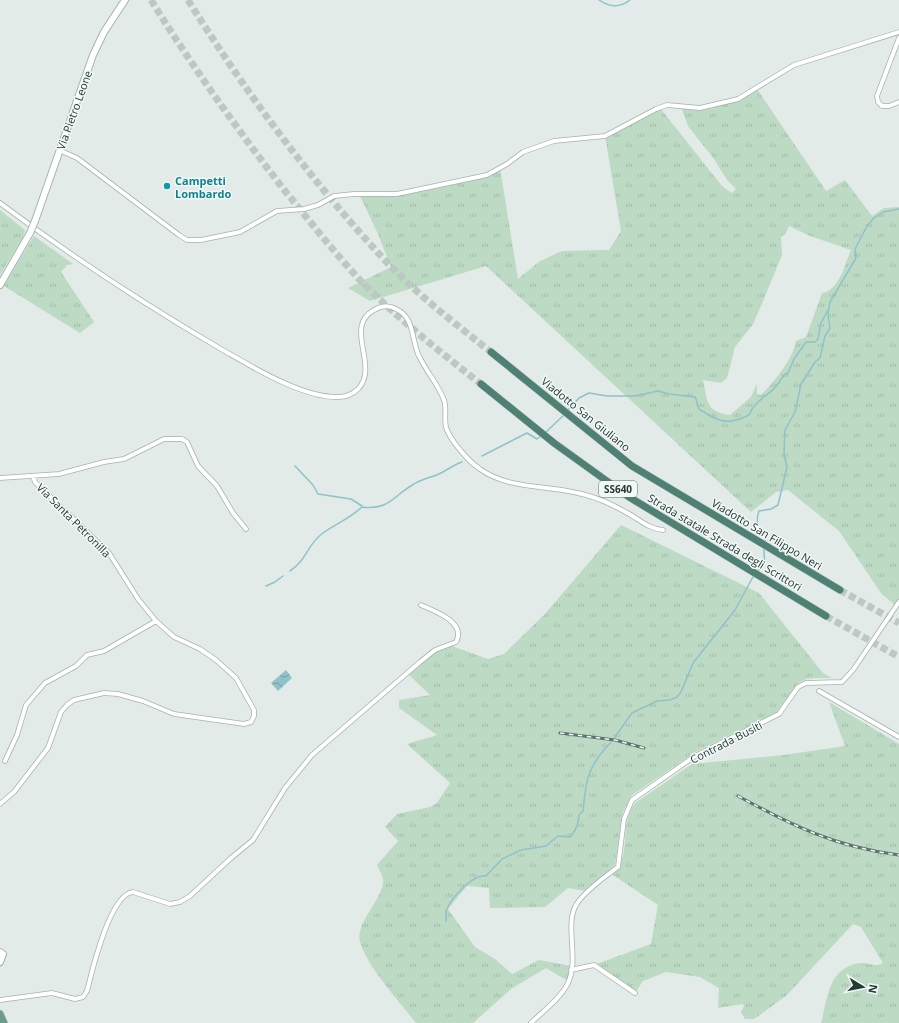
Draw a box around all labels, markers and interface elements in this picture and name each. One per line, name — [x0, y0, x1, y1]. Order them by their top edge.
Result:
street label: Via Pietro Leone — [53, 68, 95, 152]
place label: Campetti Lombardo — [175, 173, 231, 201]
marker: Campetti Lombardo — [162, 181, 172, 191]
street label: Viadotto San Giuliano — [538, 373, 634, 455]
street label: Via Santa Petronilla — [34, 480, 114, 560]
road number: SS640 — [599, 481, 637, 497]
street label: Strada statale Strada degli Scrittori — [645, 490, 805, 594]
street label: Viadotto San Filippo Neri — [709, 495, 825, 573]
street label: Contrada Busiti — [687, 717, 765, 767]
north arrow — [843, 967, 883, 1007]
text: N — [865, 983, 882, 995]

